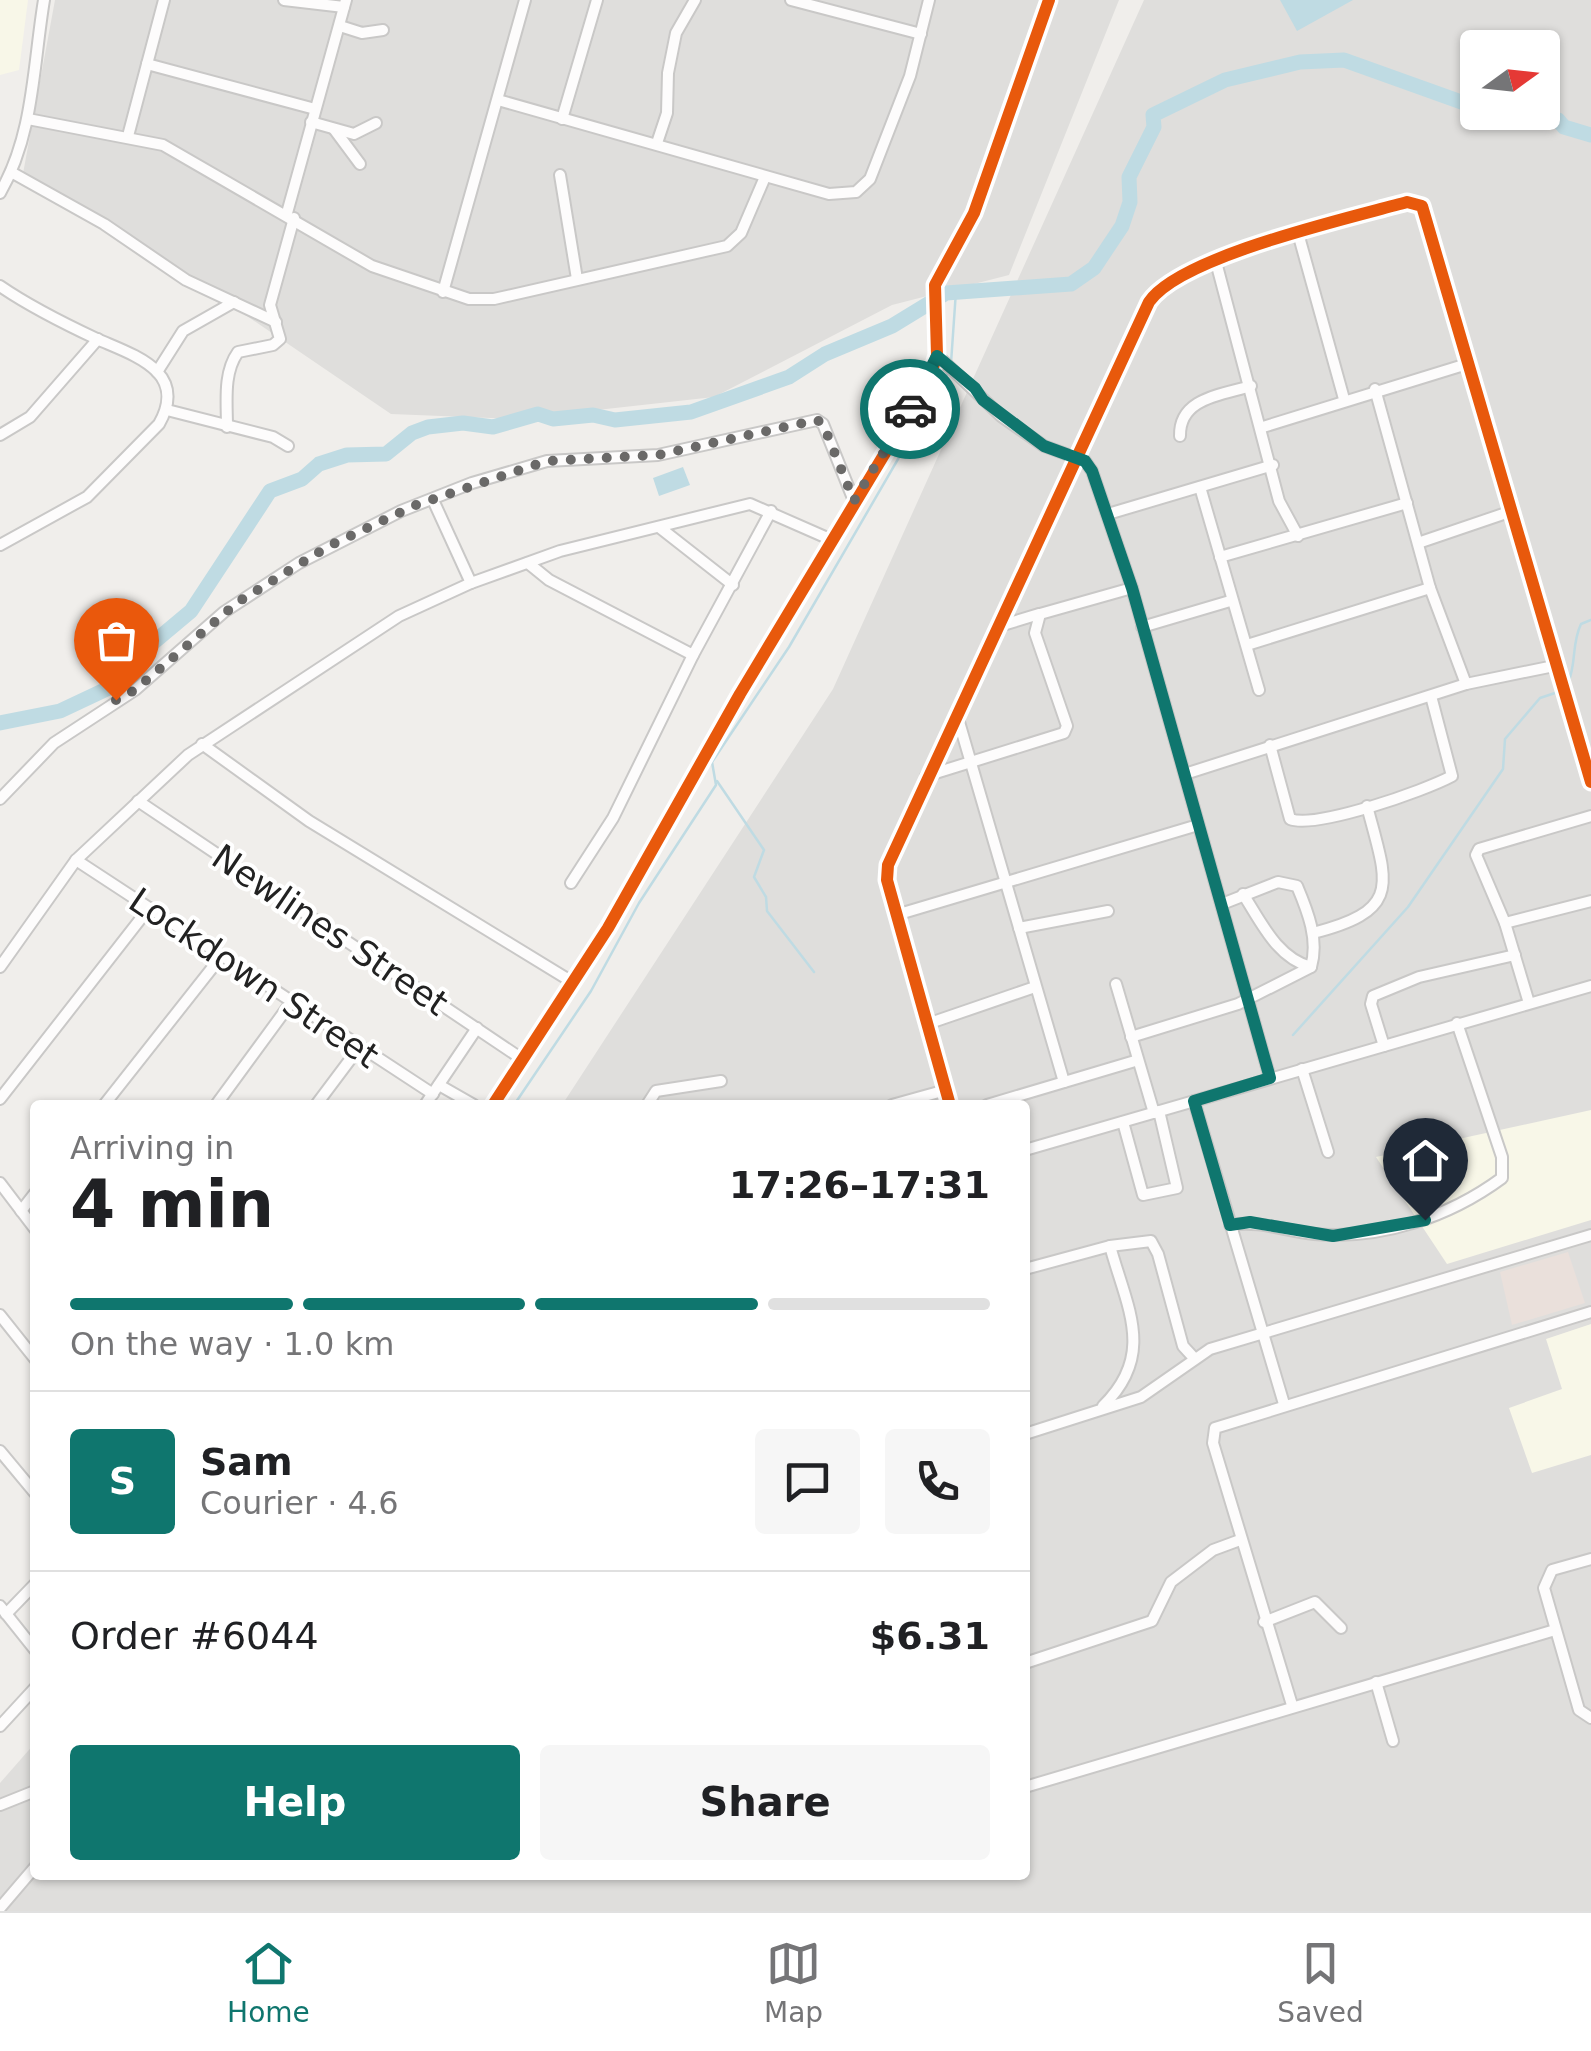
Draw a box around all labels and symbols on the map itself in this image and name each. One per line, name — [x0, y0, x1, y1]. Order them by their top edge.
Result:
north arrow — [1460, 30, 1560, 130]
courier — [860, 359, 960, 459]
pin — [74, 598, 159, 701]
street label: Newlines Street — [205, 836, 455, 1024]
street label: Lockdown Street — [122, 880, 386, 1076]
pin — [1383, 1118, 1468, 1221]

